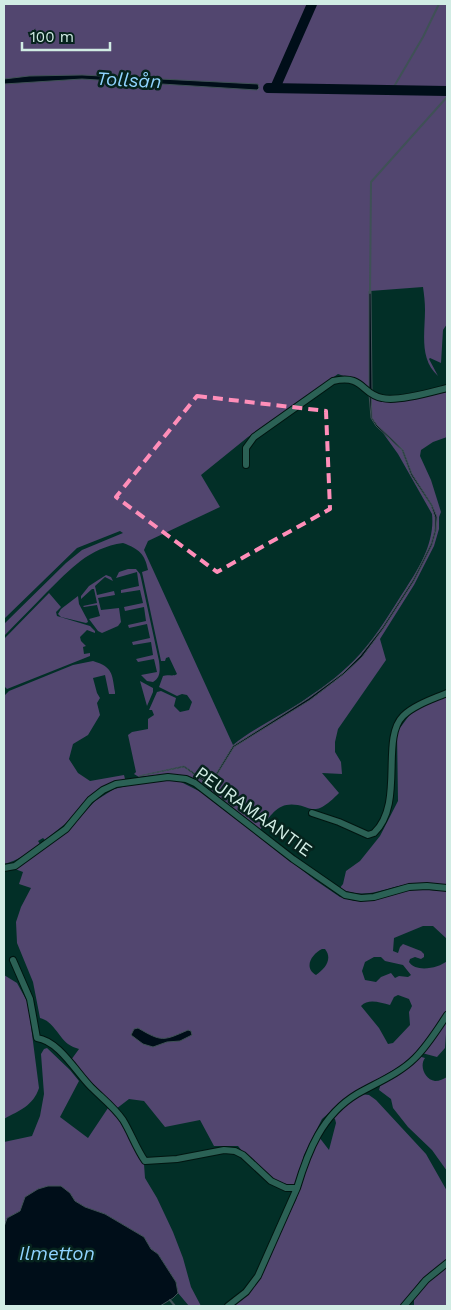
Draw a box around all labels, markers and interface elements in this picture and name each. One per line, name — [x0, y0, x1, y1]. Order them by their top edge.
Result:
scale bar — [22, 20, 110, 52]
text: 100 m — [30, 28, 74, 46]
water label: Tollsån — [96, 67, 162, 93]
street label: PEURAMAANTIE — [192, 762, 316, 860]
water label: Ilmetton — [19, 1242, 95, 1265]

